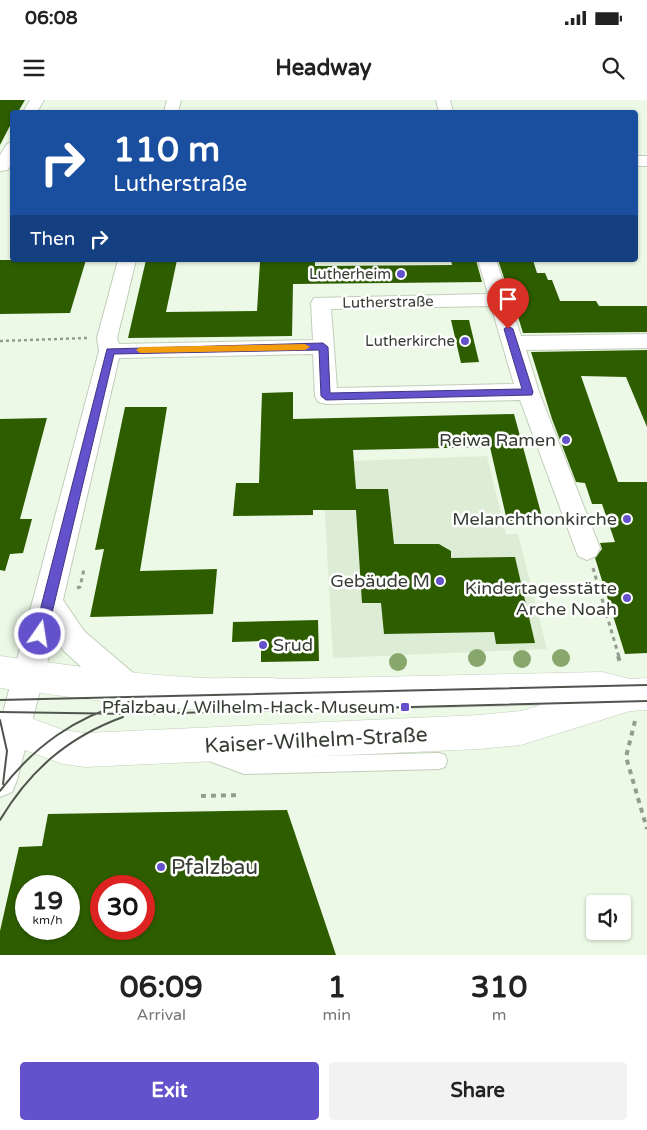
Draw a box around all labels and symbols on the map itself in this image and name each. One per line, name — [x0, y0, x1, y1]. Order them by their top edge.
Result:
place label: Lutherheim — [309, 265, 391, 283]
marker: Lutherheim — [395, 268, 407, 280]
pin — [487, 278, 529, 329]
street label: Lutherstraße — [342, 292, 434, 312]
place label: Lutherkirche — [365, 332, 455, 350]
marker: Lutherkirche — [459, 335, 471, 347]
place label: Reiwa Ramen — [439, 429, 556, 451]
marker: Reiwa Ramen — [560, 434, 572, 446]
place label: Melanchthonkirche — [452, 508, 617, 530]
marker: Melanchthonkirche — [621, 513, 633, 525]
place label: Gebäude M — [330, 570, 430, 592]
marker: Gebäude M — [434, 575, 446, 587]
place label: Kindertagesstätte Arche Noah — [465, 577, 617, 620]
marker: Kindertagesstätte Arche Noah — [621, 592, 633, 604]
position arrow — [13, 607, 65, 659]
place label: Srud — [273, 634, 313, 656]
marker: Srud — [257, 639, 269, 651]
place label: Pfalzbau / Wilhelm-Hack-Museum — [102, 696, 395, 718]
marker: Pfalzbau / Wilhelm-Hack-Museum — [399, 701, 411, 713]
street label: Kaiser-Wilhelm-Straße — [204, 722, 428, 759]
place label: Pfalzbau — [171, 855, 258, 880]
marker: Pfalzbau — [155, 861, 167, 873]
speed limit sign: 30 — [90, 875, 155, 940]

